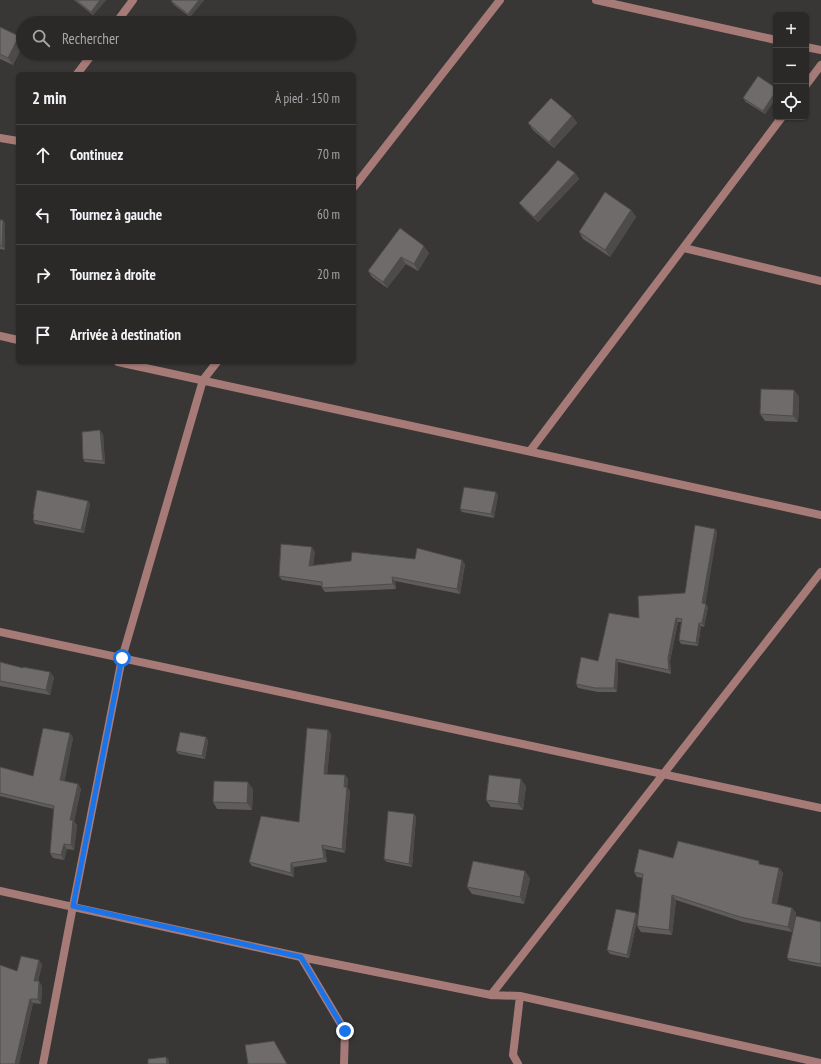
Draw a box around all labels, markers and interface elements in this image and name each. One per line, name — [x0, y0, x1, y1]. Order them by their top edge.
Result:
map controls — [773, 12, 809, 120]
button: + — [773, 12, 809, 48]
search box — [16, 16, 356, 60]
icon: search — [30, 27, 52, 49]
text: Rechercher — [62, 29, 119, 48]
button: − — [773, 48, 809, 84]
button: locate — [773, 84, 809, 120]
text: 2 min — [32, 87, 66, 109]
text: À pied · 150 m — [275, 90, 340, 107]
icon: ahead — [32, 144, 54, 166]
text: Continuez — [70, 145, 123, 164]
text: 70 m — [317, 146, 340, 163]
icon: left — [32, 204, 54, 226]
text: Tournez à gauche — [70, 205, 162, 224]
text: 60 m — [317, 206, 340, 223]
icon: right — [32, 264, 54, 286]
text: Tournez à droite — [70, 265, 156, 284]
text: 20 m — [317, 266, 340, 283]
icon: arrive — [32, 324, 54, 346]
text: Arrivée à destination — [70, 325, 181, 344]
route start — [113, 649, 131, 667]
route end — [336, 1022, 354, 1040]

